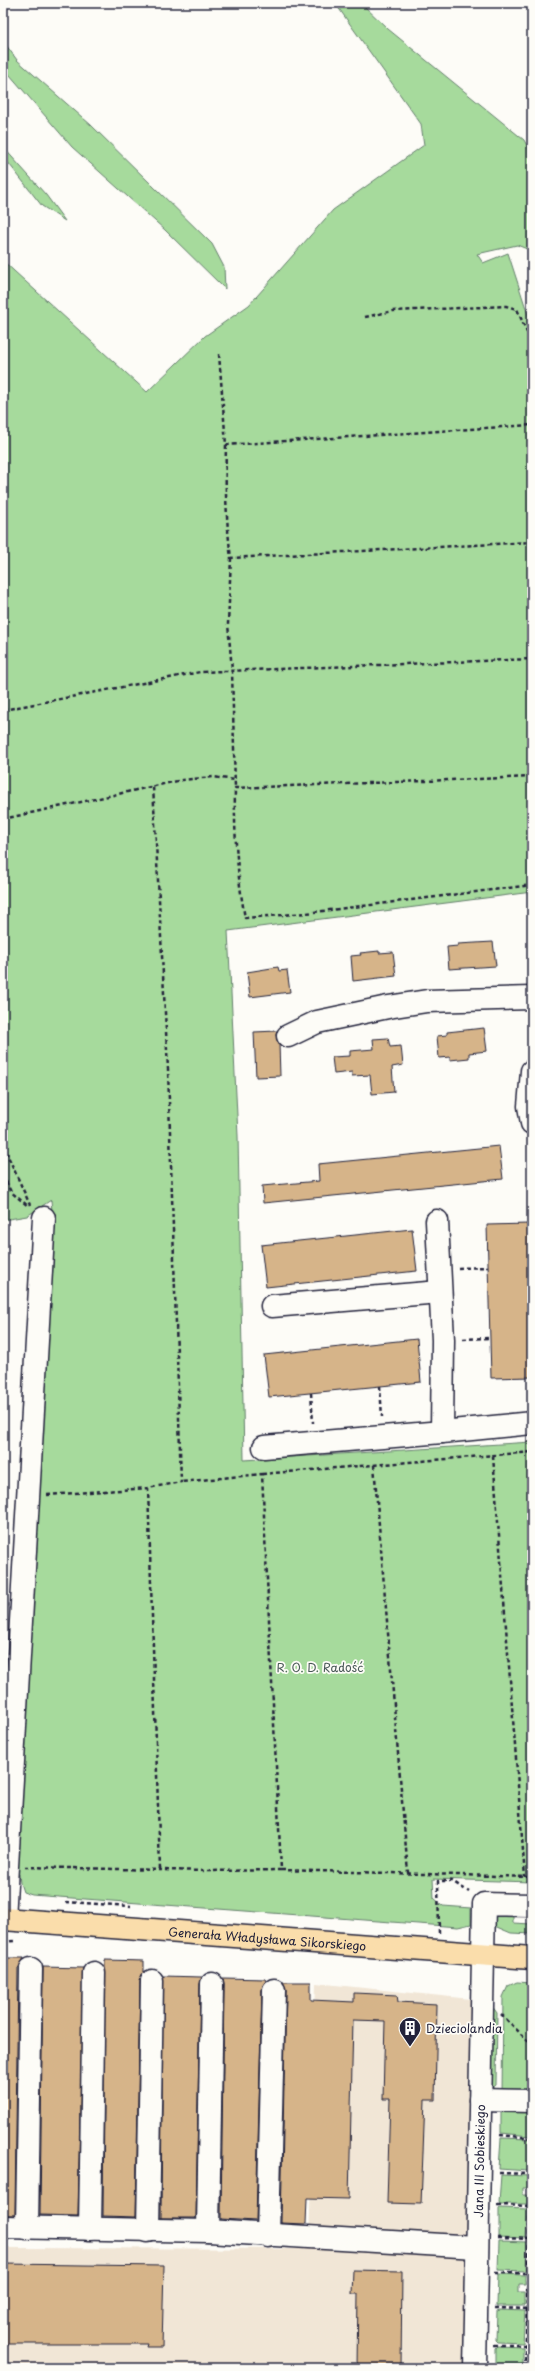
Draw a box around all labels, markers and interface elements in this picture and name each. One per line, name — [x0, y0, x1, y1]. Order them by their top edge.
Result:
park label: R. O. D. Radość — [277, 1658, 363, 1676]
street label: Generała Władysława Sikorskiego — [168, 1922, 367, 1955]
building icon: Dzieciolandia — [397, 2015, 423, 2048]
place label: Dzieciolandia — [426, 2019, 503, 2037]
street label: Jana III Sobieskiego — [469, 2104, 489, 2218]

